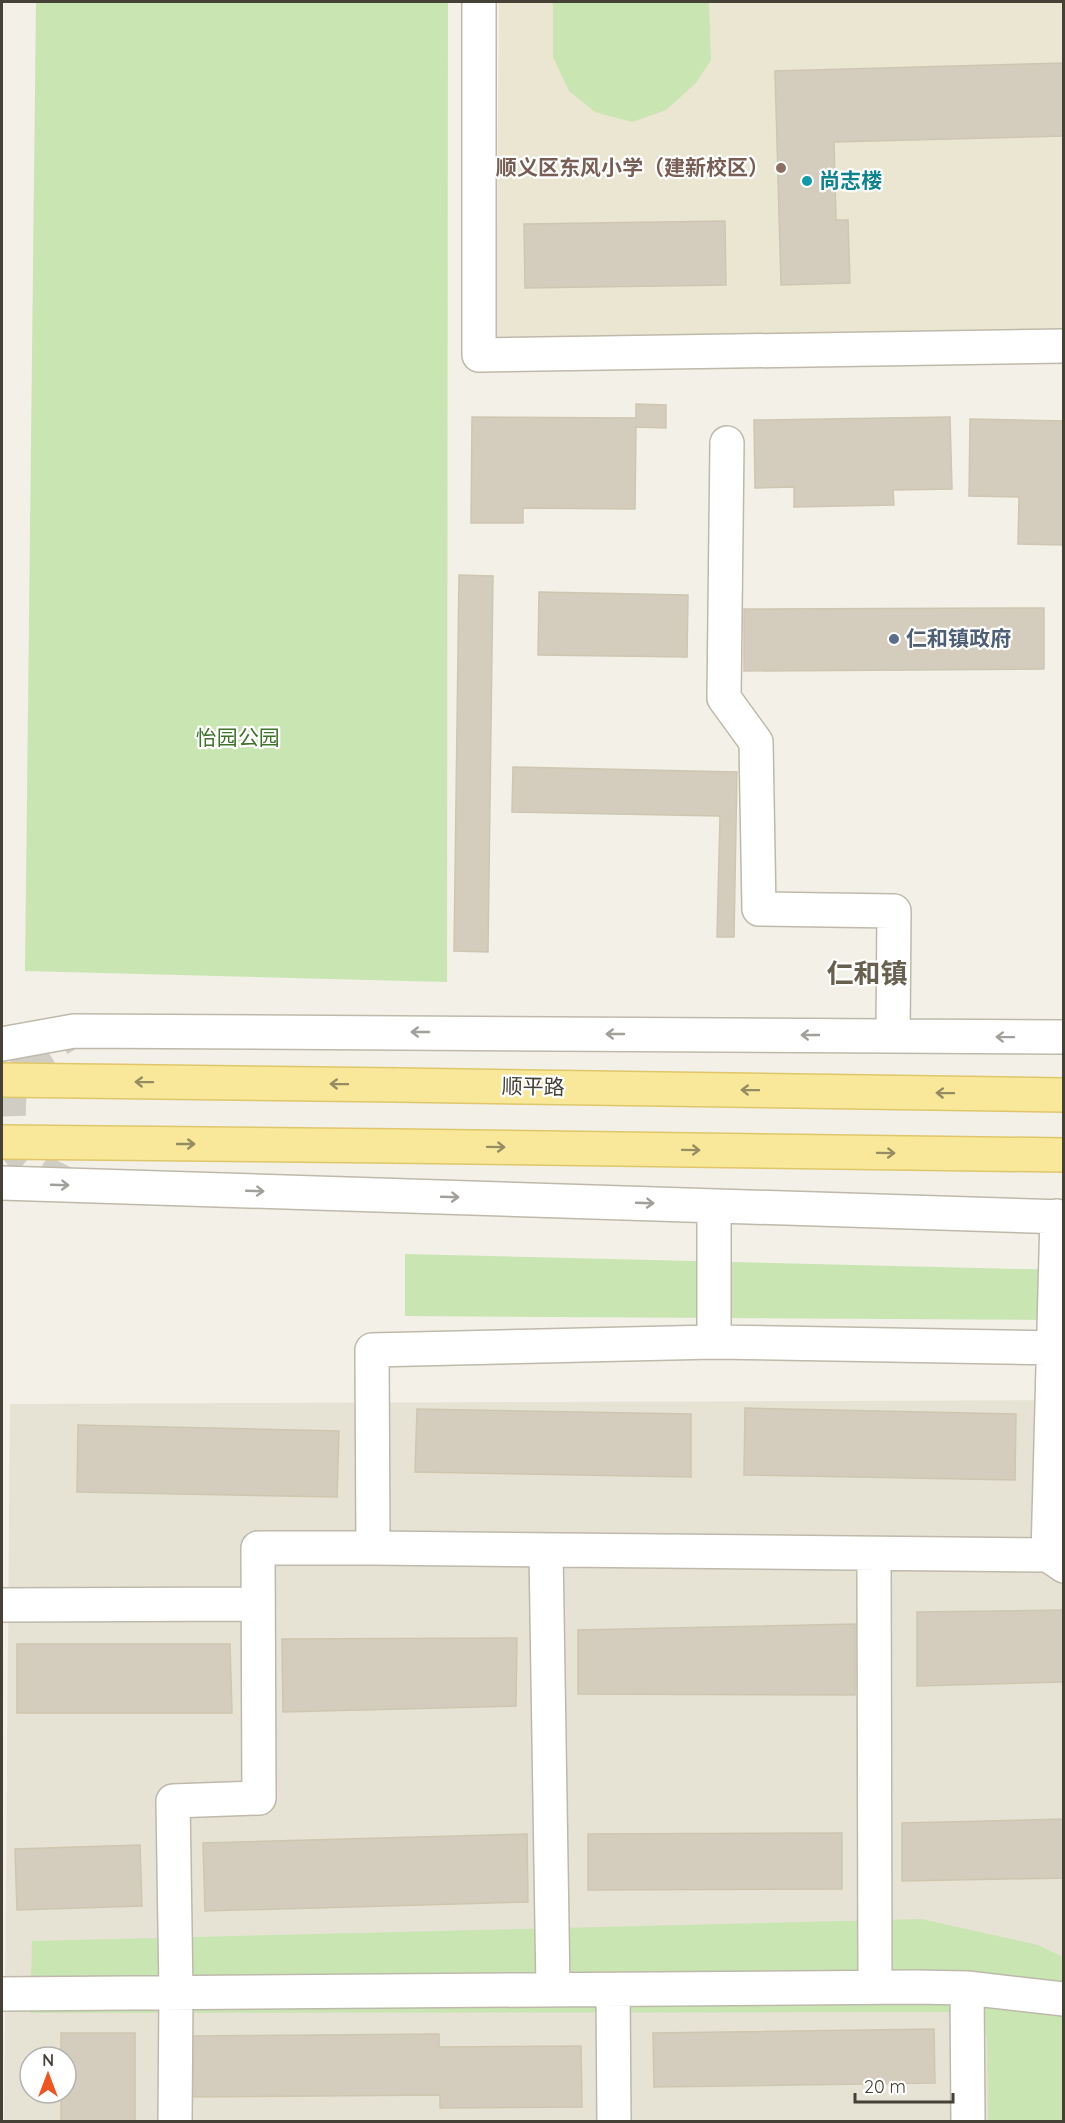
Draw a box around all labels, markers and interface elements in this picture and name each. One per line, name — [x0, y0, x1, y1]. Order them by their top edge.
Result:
place label: 顺义区东风小学（建新校区） — [496, 154, 769, 180]
marker: 顺义区东风小学（建新校区） — [774, 161, 788, 175]
place label: 尚志楼 — [819, 167, 882, 193]
marker: 尚志楼 — [800, 174, 814, 188]
place label: 仁和镇政府 — [906, 625, 1011, 651]
marker: 仁和镇政府 — [887, 632, 901, 646]
park label: 怡园公园 — [196, 724, 280, 750]
district label: 仁和镇 — [827, 956, 908, 990]
one-way arrow — [411, 1027, 431, 1038]
one-way arrow — [606, 1028, 626, 1039]
one-way arrow — [801, 1029, 821, 1040]
one-way arrow — [996, 1031, 1016, 1043]
street label: 顺平路 — [501, 1072, 565, 1100]
one-way arrow — [135, 1076, 155, 1088]
one-way arrow — [330, 1078, 350, 1090]
one-way arrow — [740, 1084, 760, 1096]
one-way arrow — [935, 1087, 955, 1099]
one-way arrow — [175, 1138, 195, 1150]
one-way arrow — [485, 1141, 505, 1153]
one-way arrow — [680, 1144, 700, 1156]
one-way arrow — [875, 1147, 895, 1159]
one-way arrow — [49, 1179, 69, 1190]
one-way arrow — [244, 1185, 264, 1196]
one-way arrow — [439, 1191, 459, 1203]
one-way arrow — [634, 1198, 654, 1209]
north arrow — [18, 2045, 78, 2105]
text: N — [42, 2050, 54, 2070]
scale bar — [855, 2066, 952, 2104]
text: 20 m — [864, 2075, 906, 2098]

